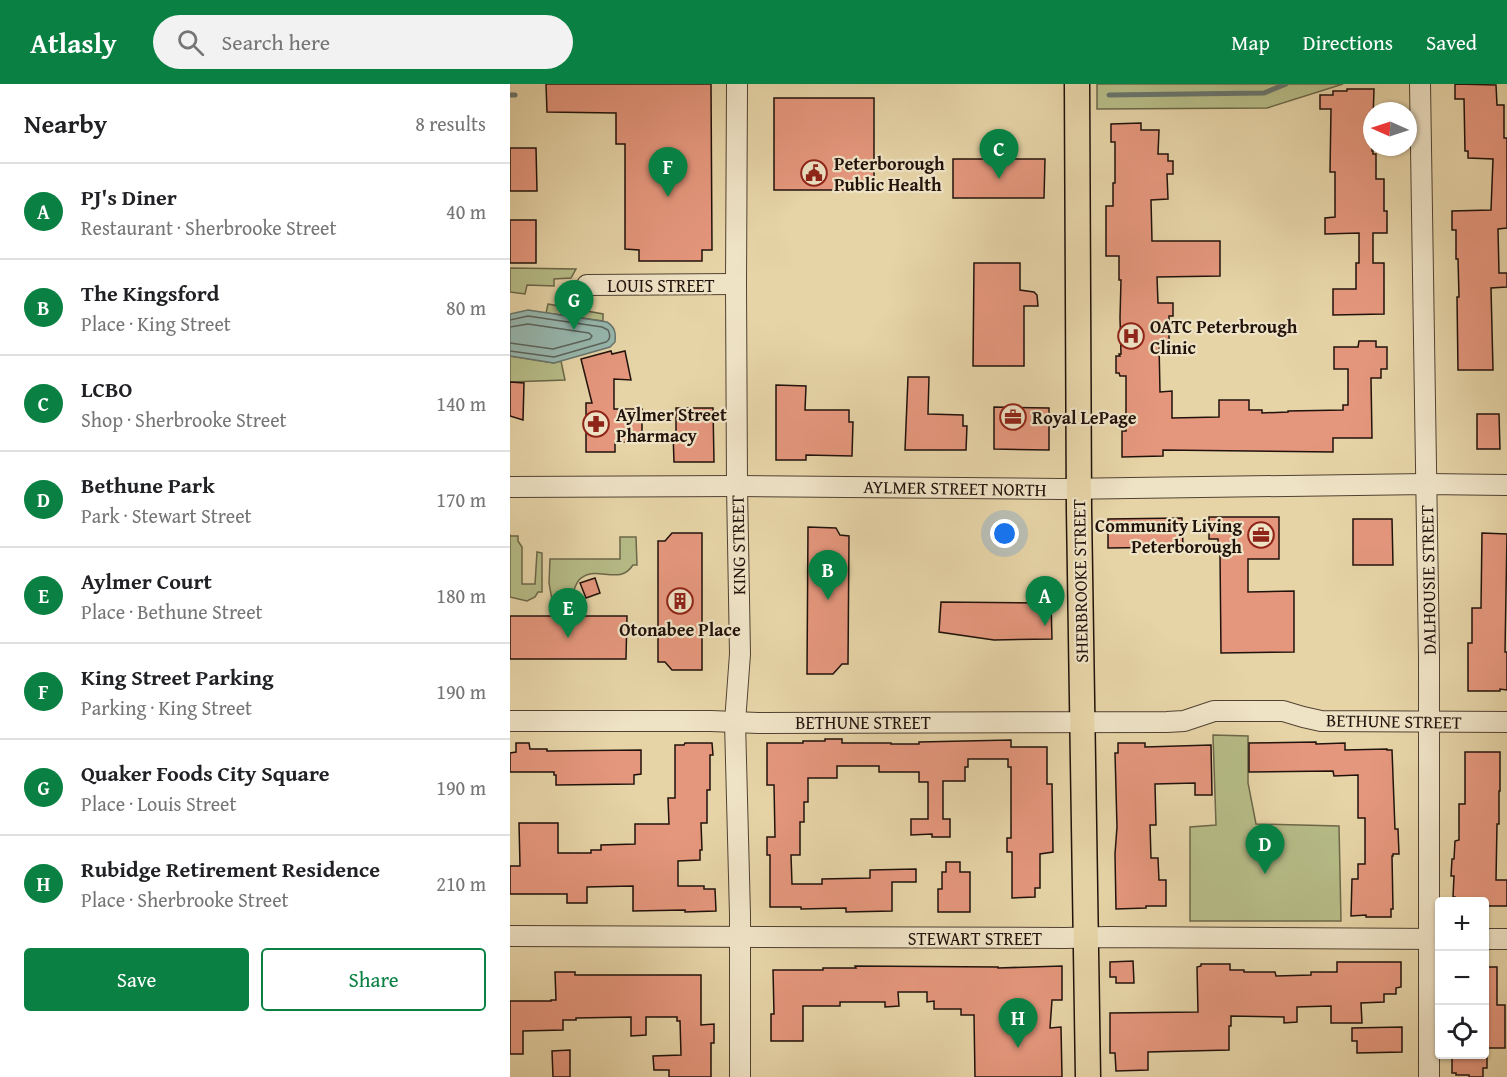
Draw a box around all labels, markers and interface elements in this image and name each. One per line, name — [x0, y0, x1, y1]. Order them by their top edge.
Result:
search box — [153, 15, 573, 69]
text: Atlasly — [30, 22, 117, 63]
icon: search — [174, 26, 207, 59]
text: Search here — [222, 26, 330, 58]
text: Map — [1231, 27, 1270, 58]
text: Directions — [1303, 27, 1393, 58]
text: Saved — [1426, 27, 1477, 58]
north arrow — [1363, 102, 1417, 156]
text: Nearby — [24, 104, 107, 143]
text: 8 results — [415, 109, 486, 138]
pin: C — [980, 130, 1018, 179]
pin: F — [648, 147, 688, 197]
place label: Peterborough Public Health — [834, 150, 945, 198]
public building icon: Peterborough Public Health — [799, 158, 829, 188]
text: PJ's Diner — [81, 181, 177, 213]
text: A — [37, 197, 50, 226]
text: 40 m — [446, 197, 486, 226]
text: Restaurant · Sherbrooke Street — [81, 213, 337, 242]
street label: LOUIS STREET — [607, 272, 715, 299]
text: The Kingsford — [81, 277, 219, 309]
pin: G — [554, 280, 594, 330]
text: B — [37, 293, 50, 322]
text: 80 m — [446, 293, 486, 322]
text: Place · King Street — [81, 309, 231, 338]
place label: OATC Peterbrough Clinic — [1150, 313, 1298, 361]
hospital icon: OATC Peterbrough Clinic — [1116, 321, 1146, 351]
text: LCBO — [81, 373, 132, 405]
text: C — [38, 389, 49, 418]
text: 140 m — [436, 389, 486, 418]
place label: Aylmer Street Pharmacy — [616, 401, 727, 449]
office icon: Royal LePage — [998, 402, 1028, 432]
place label: Royal LePage — [1032, 404, 1137, 431]
text: Shop · Sherbrooke Street — [81, 405, 287, 434]
pharmacy icon: Aylmer Street Pharmacy — [581, 409, 611, 439]
text: Bethune Park — [81, 469, 215, 501]
street label: AYLMER STREET NORTH — [863, 473, 1047, 503]
text: D — [37, 485, 50, 514]
text: 170 m — [436, 485, 486, 514]
street label: KING STREET — [724, 495, 752, 595]
street label: SHERBROOKE STREET — [1065, 499, 1095, 663]
text: Park · Stewart Street — [81, 501, 252, 530]
street label: DALHOUSIE STREET — [1413, 505, 1443, 655]
place label: Community Living Peterborough — [1095, 512, 1243, 560]
your location — [990, 519, 1019, 548]
office icon: Community Living Peterborough — [1246, 520, 1276, 550]
pin: B — [808, 550, 848, 600]
text: Aylmer Court — [81, 565, 212, 597]
pin: A — [1026, 576, 1064, 626]
text: E — [38, 581, 49, 610]
text: 180 m — [436, 581, 486, 610]
building icon: Otonabee Place — [665, 586, 695, 616]
pin: E — [548, 588, 588, 638]
text: Place · Bethune Street — [81, 597, 263, 626]
place label: Otonabee Place — [619, 616, 741, 643]
text: King Street Parking — [81, 661, 274, 693]
text: F — [38, 677, 49, 706]
text: 190 m — [436, 677, 486, 706]
text: Parking · King Street — [81, 693, 252, 722]
street label: BETHUNE STREET — [1326, 706, 1462, 736]
street label: BETHUNE STREET — [795, 709, 931, 736]
text: Quaker Foods City Square — [81, 757, 329, 789]
text: G — [37, 773, 50, 802]
text: 190 m — [436, 773, 486, 802]
text: Place · Louis Street — [81, 789, 237, 818]
pin: D — [1246, 824, 1284, 874]
text: Rubidge Retirement Residence — [81, 853, 380, 885]
text: H — [37, 869, 50, 898]
text: 210 m — [436, 869, 486, 898]
text: Place · Sherbrooke Street — [81, 885, 289, 914]
map controls — [1435, 897, 1489, 1059]
button: + — [1435, 897, 1489, 951]
street label: STEWART STREET — [908, 925, 1042, 952]
button: Save — [24, 948, 249, 1011]
button: Share — [261, 948, 486, 1011]
button: − — [1435, 951, 1489, 1005]
pin: H — [998, 998, 1038, 1048]
button: locate — [1435, 1005, 1489, 1059]

